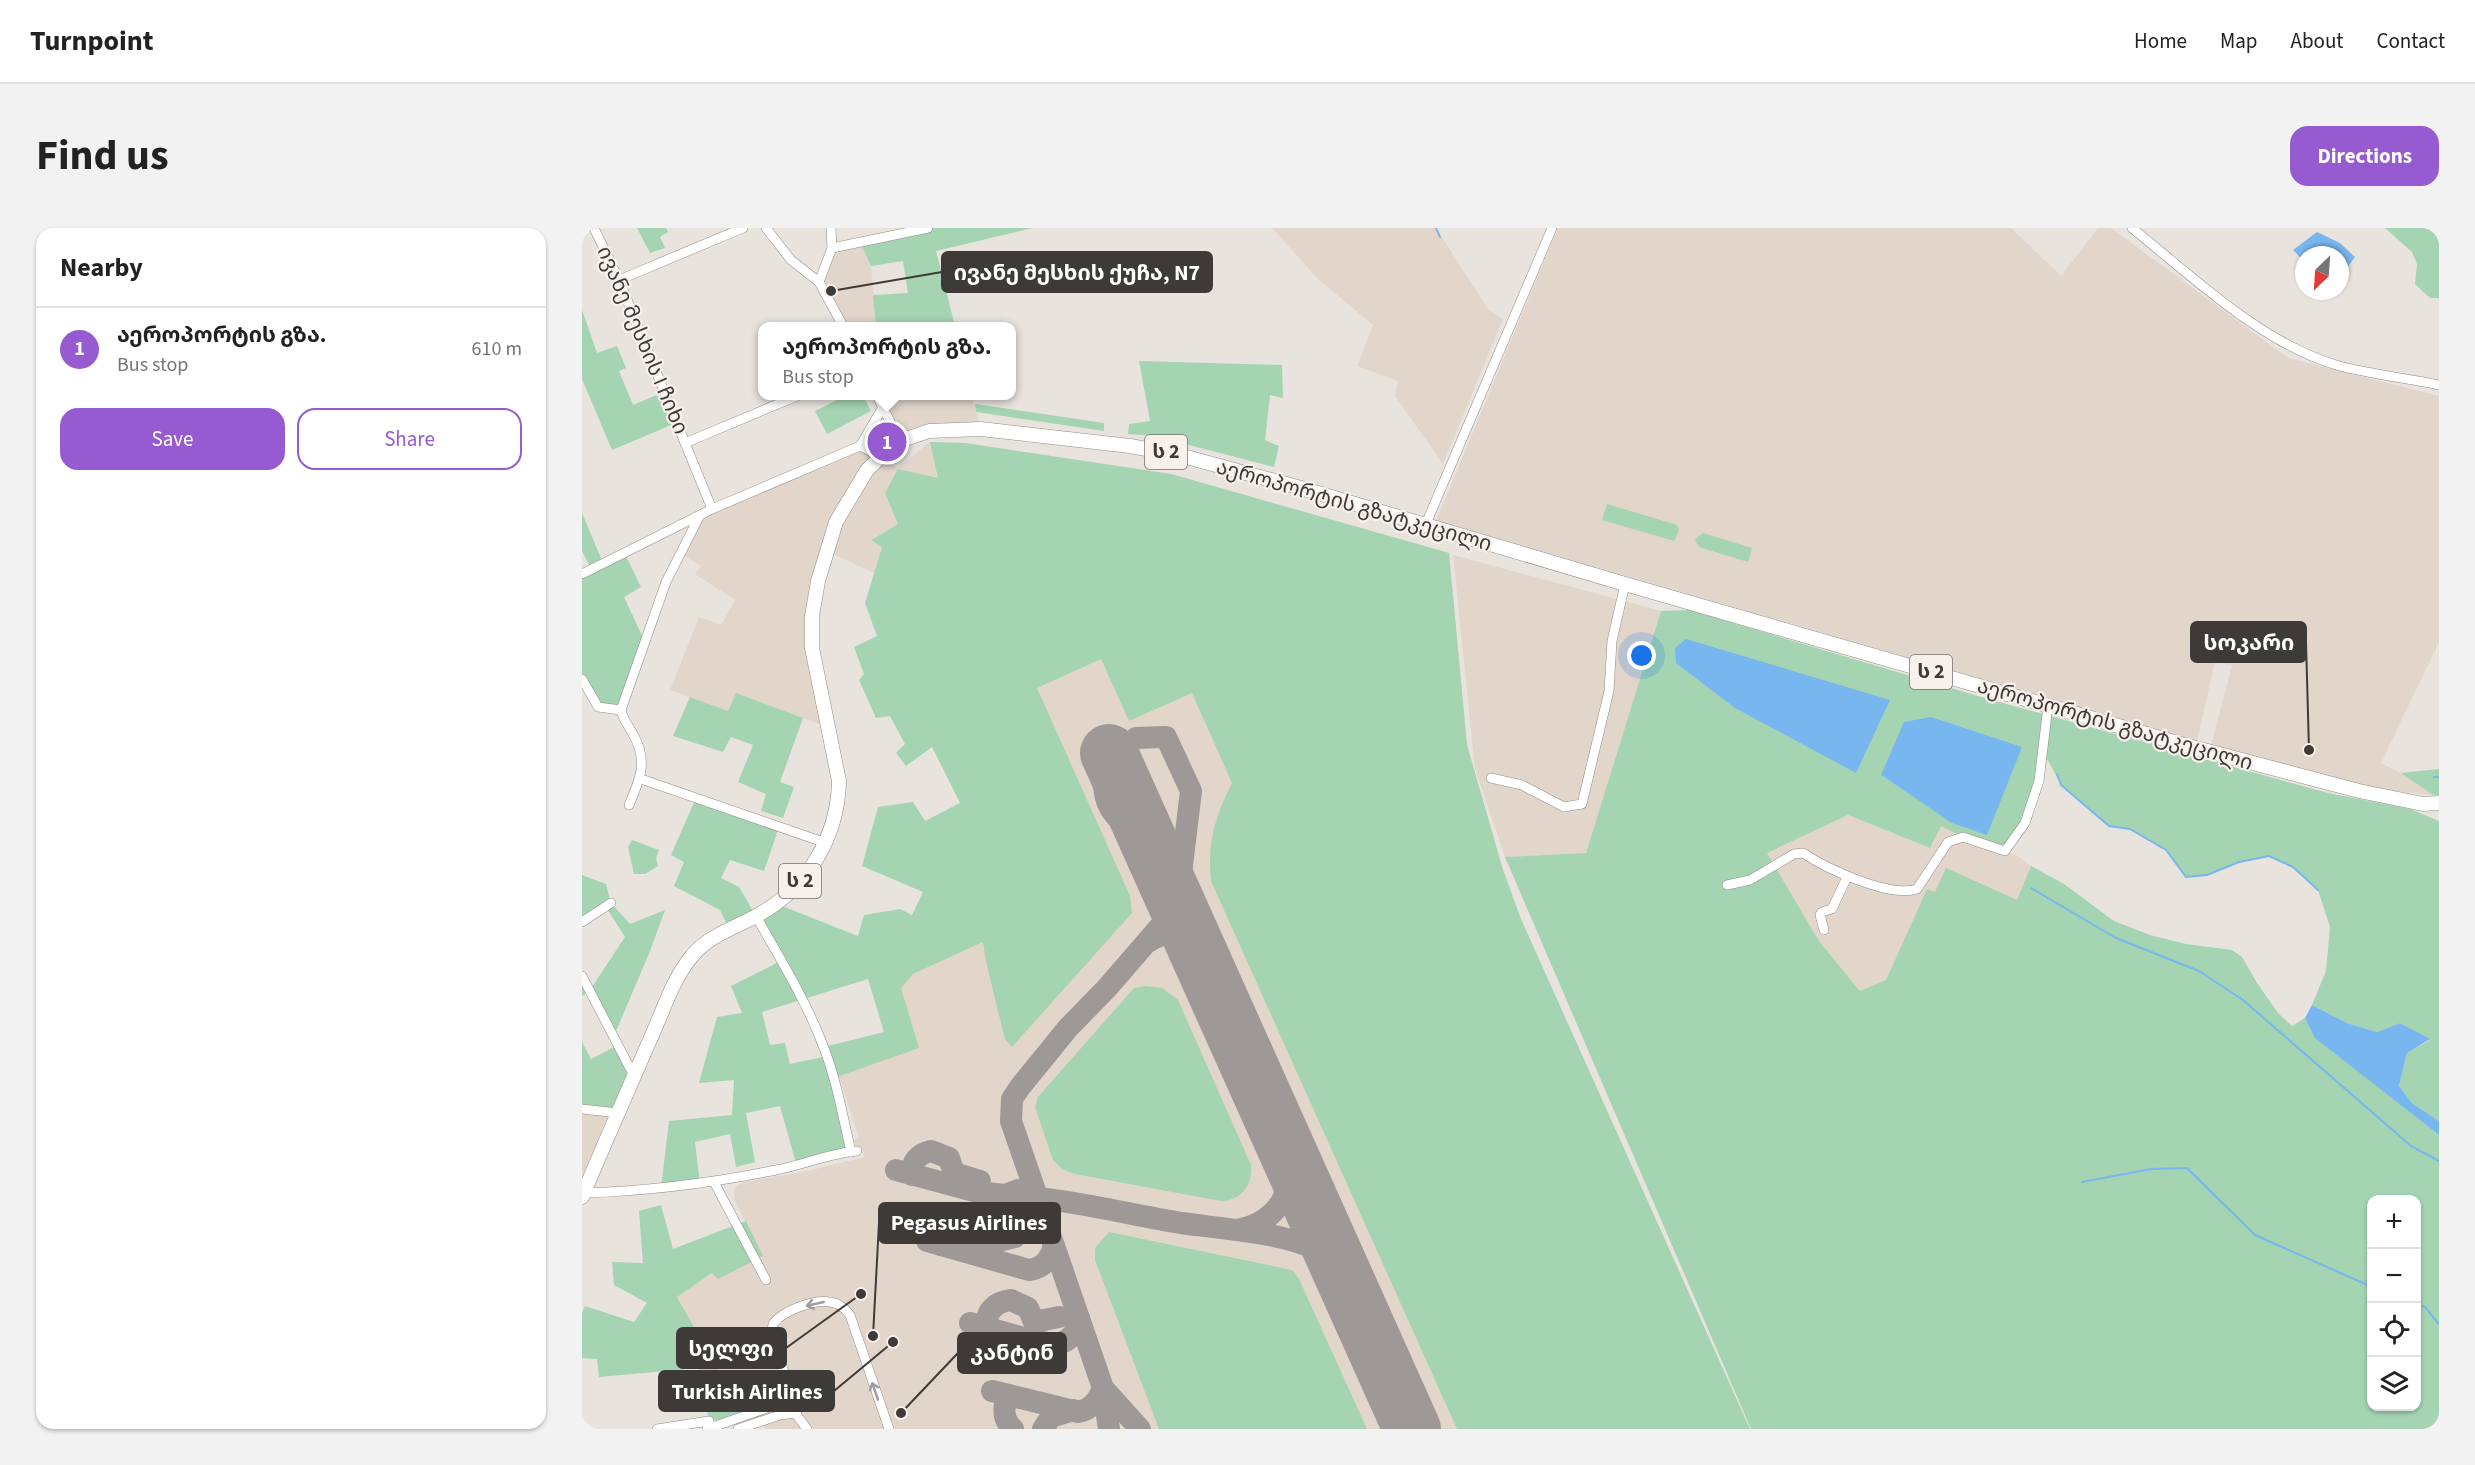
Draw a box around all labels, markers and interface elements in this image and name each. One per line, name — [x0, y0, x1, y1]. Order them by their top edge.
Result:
text: Turnpoint — [30, 21, 154, 61]
text: Home — [2134, 26, 2187, 56]
text: Map — [2220, 26, 2258, 56]
text: About — [2291, 26, 2343, 56]
text: Contact — [2376, 26, 2445, 56]
text: Find us — [36, 126, 169, 186]
button: Directions — [2290, 126, 2439, 186]
street label: ივანე მესხის I ჩიხი — [590, 241, 696, 439]
north arrow — [2295, 246, 2349, 300]
text: Nearby — [60, 249, 143, 286]
callout: ივანე მესხის ქუჩა, N7 — [942, 252, 1212, 292]
text: ივანე მესხის ქუჩა, N7 — [954, 257, 1200, 289]
text: აეროპორტის გზა. — [117, 319, 326, 351]
popup — [758, 322, 1016, 400]
text: აეროპორტის გზა. — [782, 331, 992, 363]
text: 1 — [74, 335, 85, 363]
text: 610 m — [472, 335, 522, 363]
text: Bus stop — [117, 351, 188, 379]
text: Bus stop — [782, 363, 854, 391]
button: Save — [60, 408, 285, 470]
button: Share — [297, 408, 522, 470]
pin: 1 — [868, 420, 906, 464]
road number: ს 2 — [1145, 435, 1187, 469]
street label: აეროპორტის გზატკეცილი — [1213, 451, 1495, 559]
callout: სოკარი — [2191, 622, 2306, 662]
text: სოკარი — [2204, 627, 2294, 659]
your location — [1627, 641, 1656, 670]
road number: ს 2 — [1910, 655, 1952, 689]
street label: აეროპორტის გზატკეცილი — [1974, 670, 2256, 778]
road number: ს 2 — [779, 864, 821, 898]
map controls — [2367, 1195, 2421, 1411]
button: + — [2367, 1195, 2421, 1249]
callout: Pegasus Airlines — [879, 1203, 1060, 1243]
text: Pegasus Airlines — [891, 1207, 1048, 1239]
button: − — [2367, 1249, 2421, 1303]
one-way arrow — [806, 1298, 825, 1310]
button: locate — [2367, 1303, 2421, 1357]
callout: სელფი — [677, 1328, 786, 1368]
text: სელფი — [689, 1333, 773, 1365]
callout: კანტინ — [958, 1333, 1066, 1373]
text: კანტინ — [970, 1337, 1054, 1369]
button: layers — [2367, 1357, 2421, 1411]
callout: Turkish Airlines — [659, 1371, 834, 1411]
text: Turkish Airlines — [672, 1376, 823, 1408]
one-way arrow — [869, 1382, 880, 1401]

